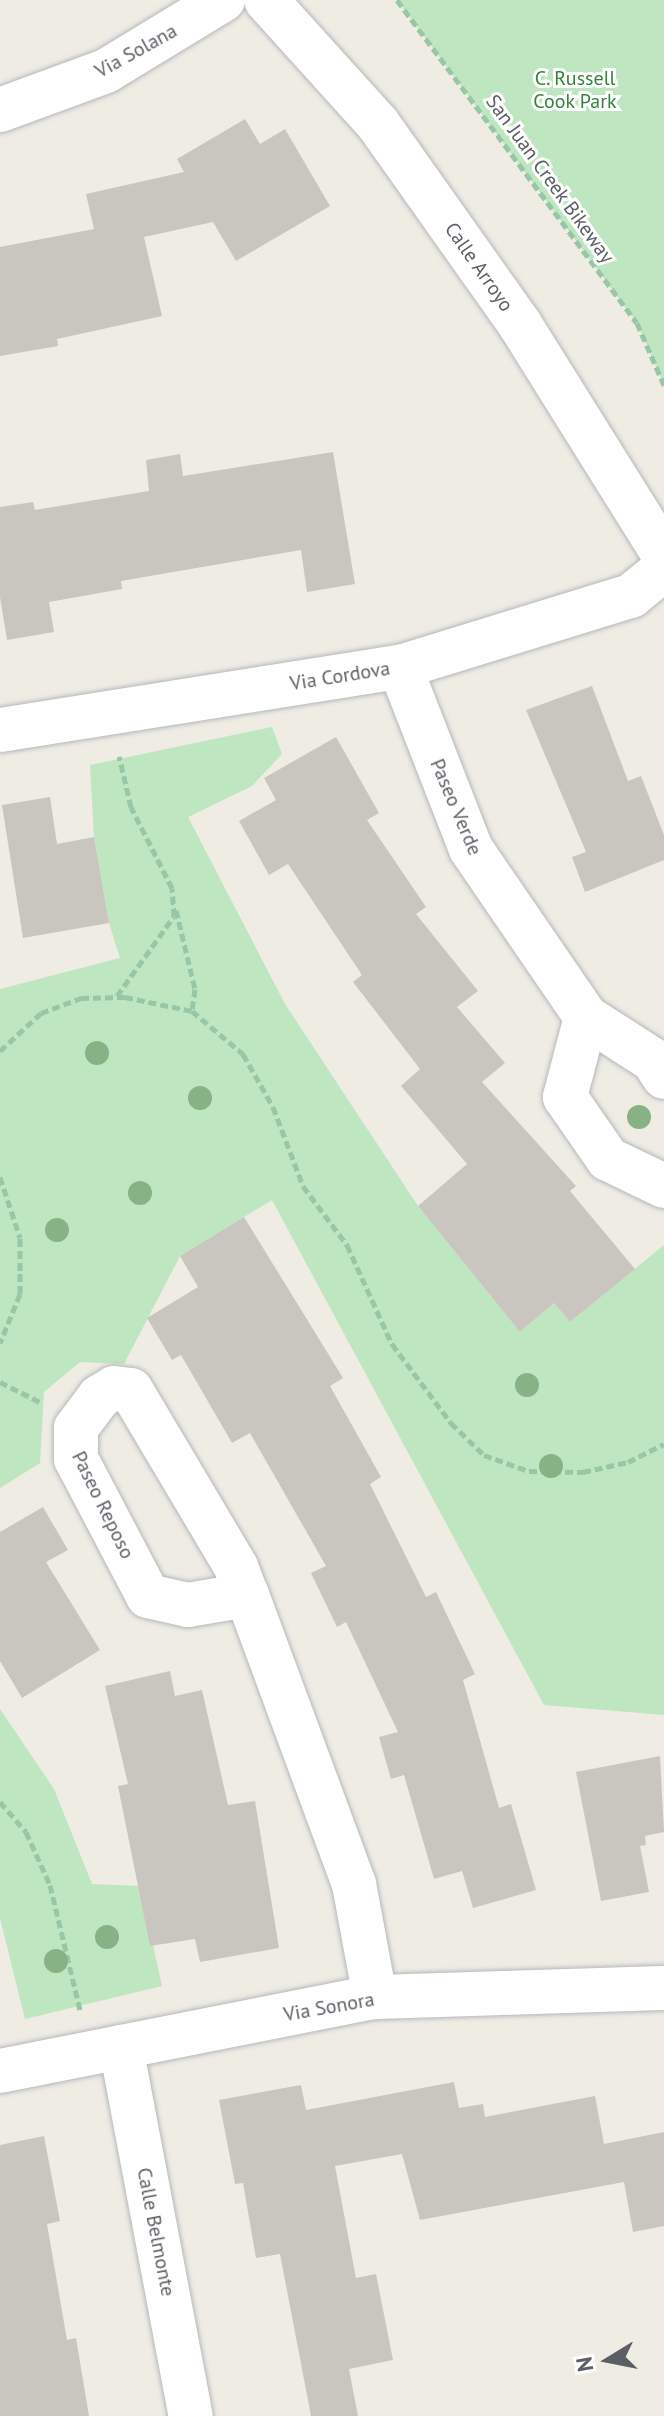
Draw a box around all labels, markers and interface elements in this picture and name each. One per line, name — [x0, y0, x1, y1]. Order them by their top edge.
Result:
street label: Via Solana — [91, 19, 181, 83]
park label: C. Russell Cook Park — [533, 66, 617, 113]
street label: San Juan Creek Bikeway — [481, 90, 619, 268]
street label: Calle Arroyo — [439, 218, 519, 316]
street label: Via Cordova — [288, 656, 392, 696]
street label: Paseo Verde — [425, 755, 487, 859]
street label: Paseo Reposo — [67, 1447, 139, 1563]
street label: Via Sonora — [282, 1987, 376, 2027]
street label: Calle Belmonte — [132, 2166, 180, 2298]
north arrow — [568, 2320, 648, 2400]
text: N — [569, 2355, 599, 2374]

